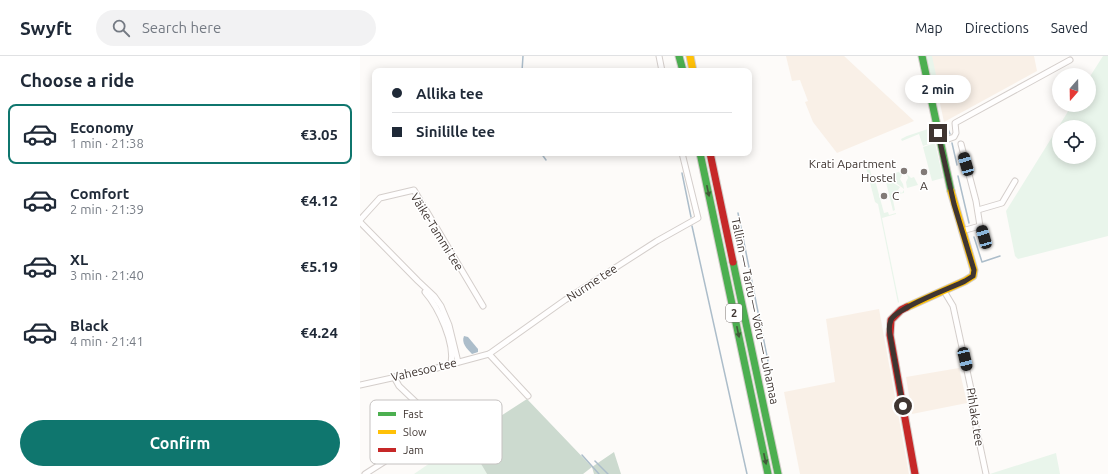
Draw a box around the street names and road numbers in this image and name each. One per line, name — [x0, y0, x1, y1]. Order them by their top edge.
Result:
street label: Väike-Tammi tee — [408, 191, 466, 273]
street label: Tallinn — Tartu — Võru — Luhamaa — [729, 216, 782, 405]
street label: Nurme tee — [564, 261, 619, 304]
road number: 2 — [726, 304, 742, 322]
street label: Vahesoo tee — [390, 356, 458, 383]
street label: Pihlaka tee — [964, 387, 987, 447]

